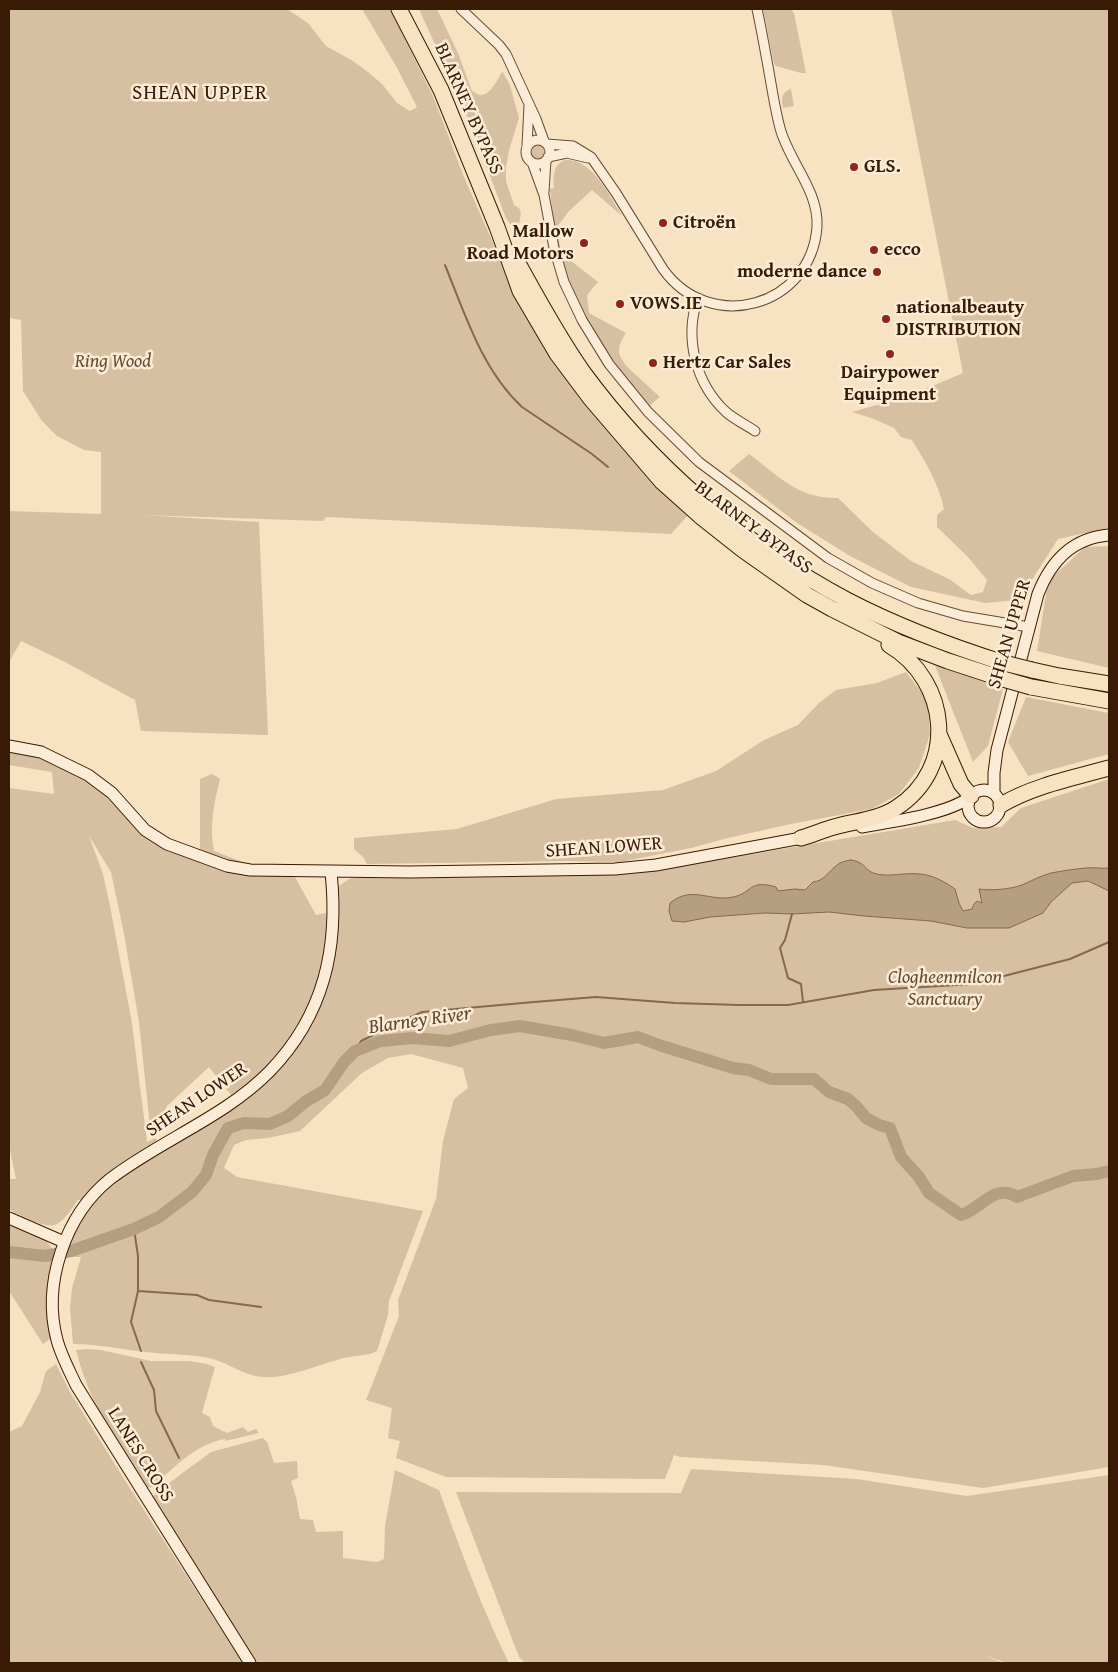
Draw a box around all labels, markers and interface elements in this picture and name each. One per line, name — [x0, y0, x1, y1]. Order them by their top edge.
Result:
street label: BLARNEY BYPASS — [429, 40, 507, 178]
district label: SHEAN UPPER — [131, 81, 269, 107]
place label: GLS. — [864, 156, 901, 178]
marker: GLS. — [848, 161, 860, 173]
place label: Citroën — [673, 212, 736, 234]
marker: Citroën — [657, 217, 669, 229]
place label: Mallow Road Motors — [467, 221, 574, 265]
marker: Mallow Road Motors — [578, 237, 590, 249]
place label: ecco — [884, 239, 921, 261]
marker: ecco — [868, 244, 880, 256]
place label: moderne dance — [737, 261, 867, 283]
marker: moderne dance — [871, 266, 883, 278]
place label: VOWS.IE — [630, 293, 702, 315]
place label: nationalbeauty DISTRIBUTION — [896, 297, 1024, 341]
marker: VOWS.IE — [614, 298, 626, 310]
marker: nationalbeauty DISTRIBUTION — [880, 313, 892, 325]
marker: Dairypower Equipment — [884, 348, 896, 360]
park label: Ring Wood — [75, 351, 151, 373]
place label: Hertz Car Sales — [663, 352, 791, 374]
marker: Hertz Car Sales — [647, 357, 659, 369]
place label: Dairypower Equipment — [841, 362, 939, 406]
street label: BLARNEY BYPASS — [690, 476, 816, 580]
street label: SHEAN UPPER — [983, 576, 1037, 692]
street label: SHEAN LOWER — [545, 833, 663, 863]
park label: Clogheenmilcon Sanctuary — [888, 967, 1002, 1011]
water label: Blarney River — [367, 1002, 473, 1040]
street label: SHEAN LOWER — [142, 1058, 252, 1142]
street label: LANES CROSS — [102, 1403, 178, 1507]

